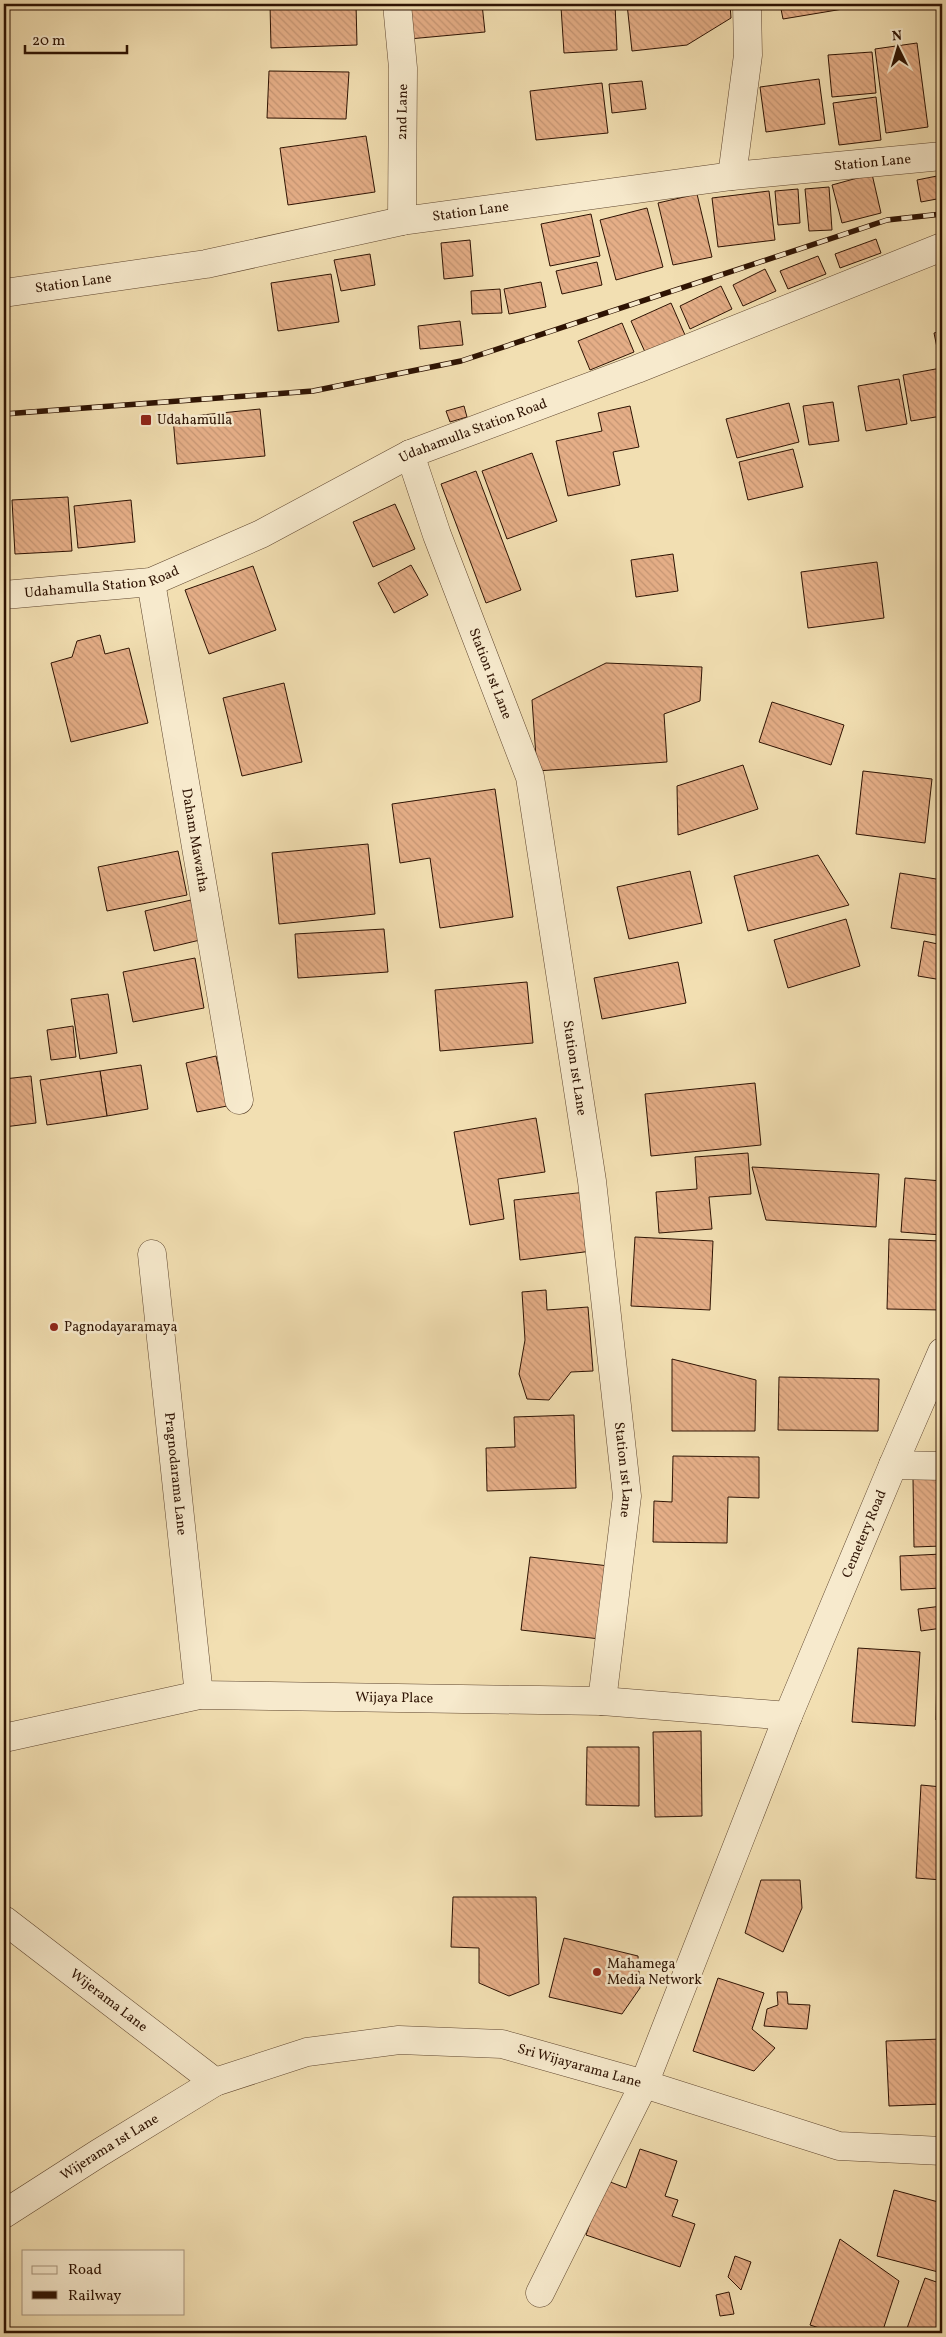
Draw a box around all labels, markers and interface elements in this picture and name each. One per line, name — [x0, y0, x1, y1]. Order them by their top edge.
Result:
scale bar — [25, 22, 128, 54]
north arrow — [874, 22, 924, 72]
text: N — [891, 27, 903, 46]
text: 20 m — [32, 31, 65, 52]
street label: 2nd Lane — [393, 83, 413, 140]
street label: Station Lane — [833, 149, 912, 176]
street label: Station Lane — [431, 197, 510, 226]
street label: Station Lane — [34, 268, 113, 298]
street label: Udahamulla Station Road — [396, 394, 550, 468]
place label: Udahamulla — [157, 411, 232, 430]
marker: Udahamulla — [139, 413, 153, 427]
street label: Udahamulla Station Road — [24, 561, 182, 603]
street label: Station 1st Lane — [464, 625, 517, 722]
street label: Daham Mawatha — [177, 787, 213, 894]
street label: Station 1st Lane — [558, 1019, 591, 1117]
place label: Pagnodayaramaya — [64, 1318, 177, 1337]
marker: Pagnodayaramaya — [48, 1321, 60, 1333]
street label: Pragnodarama Lane — [159, 1411, 191, 1537]
street label: Station 1st Lane — [609, 1421, 636, 1519]
street label: Cemetery Road — [837, 1487, 891, 1581]
street label: Wijaya Place — [355, 1688, 434, 1708]
place label: Mahamega Media Network — [607, 1955, 702, 1990]
street label: Wijerama Lane — [66, 1964, 152, 2037]
marker: Mahamega Media Network — [591, 1966, 603, 1978]
street label: Sri Wijayarama Lane — [515, 2039, 644, 2092]
street label: Wijerama 1st Lane — [57, 2109, 163, 2185]
legend — [22, 2250, 185, 2314]
text: Road — [68, 2260, 102, 2281]
text: Railway — [68, 2286, 121, 2307]

